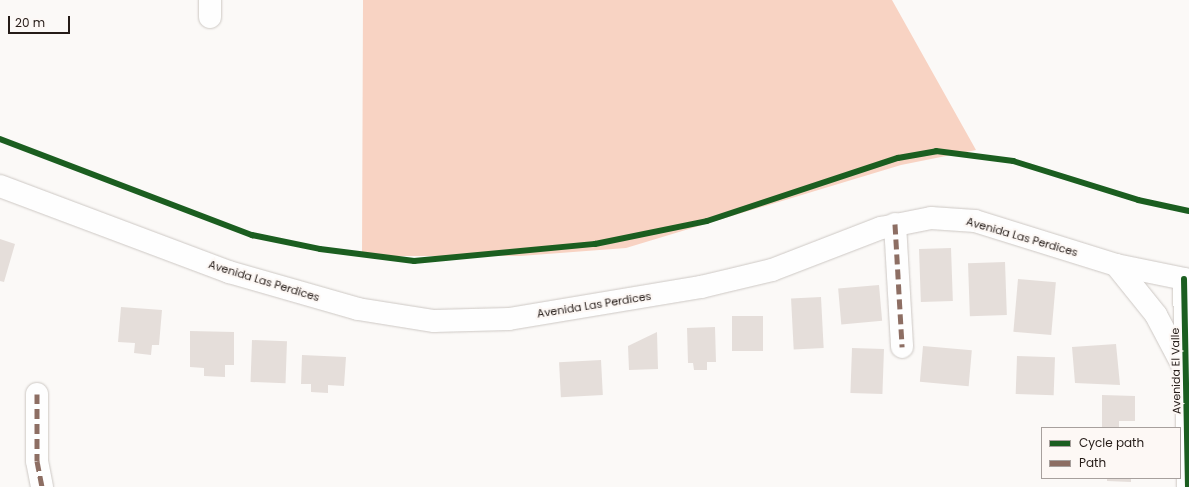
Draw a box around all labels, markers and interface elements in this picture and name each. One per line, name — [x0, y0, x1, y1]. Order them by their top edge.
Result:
scale bar — [10, 8, 72, 34]
text: 20 m — [15, 14, 45, 31]
street label: Avenida Las Perdices — [965, 215, 1079, 259]
street label: Avenida Las Perdices — [207, 258, 321, 304]
street label: Avenida Las Perdices — [536, 289, 652, 321]
street label: Avenida El Valle — [1169, 328, 1183, 414]
legend — [1041, 427, 1181, 479]
text: Cycle path — [1079, 434, 1144, 451]
text: Path — [1079, 454, 1106, 471]

